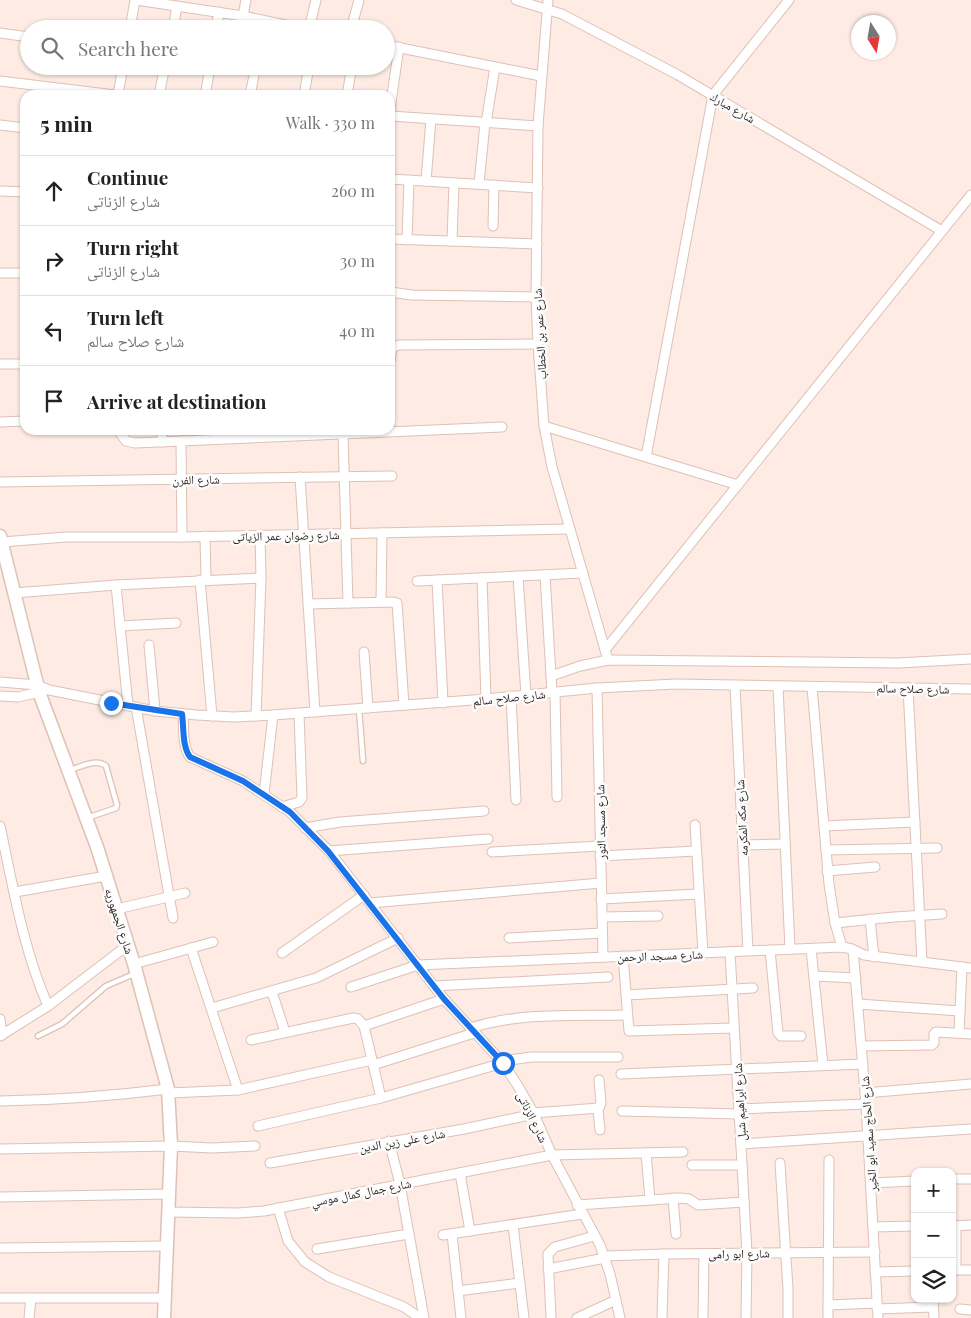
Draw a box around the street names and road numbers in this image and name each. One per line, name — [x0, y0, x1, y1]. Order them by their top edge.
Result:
street label: شارع مبارك — [707, 88, 758, 127]
street label: شارع عمر بن الخطاب — [529, 288, 550, 380]
street label: شارع الفرن — [172, 471, 220, 488]
street label: شارع رضوان عمر الزياتى — [232, 526, 340, 545]
street label: شارع صلاح سالم — [876, 679, 950, 698]
street label: شارع صلاح سالم — [472, 685, 546, 710]
street label: شارع مكه المكرمه — [731, 779, 752, 857]
street label: شارع مسجد النور — [591, 784, 610, 861]
street label: شارع الجمهوريه — [101, 886, 138, 956]
street label: شارع مسجد الرحمن — [617, 946, 703, 965]
street label: شارع ابراهيم شبل — [729, 1063, 750, 1141]
street label: شارع الحاج سعيد ابو الخير — [856, 1075, 881, 1193]
street label: شارع الزناتى — [513, 1089, 552, 1146]
street label: شارع على زين الدين — [358, 1125, 447, 1156]
street label: شارع جمال كمال موسي — [309, 1174, 413, 1213]
street label: شارع ابو رامى — [708, 1244, 770, 1263]

